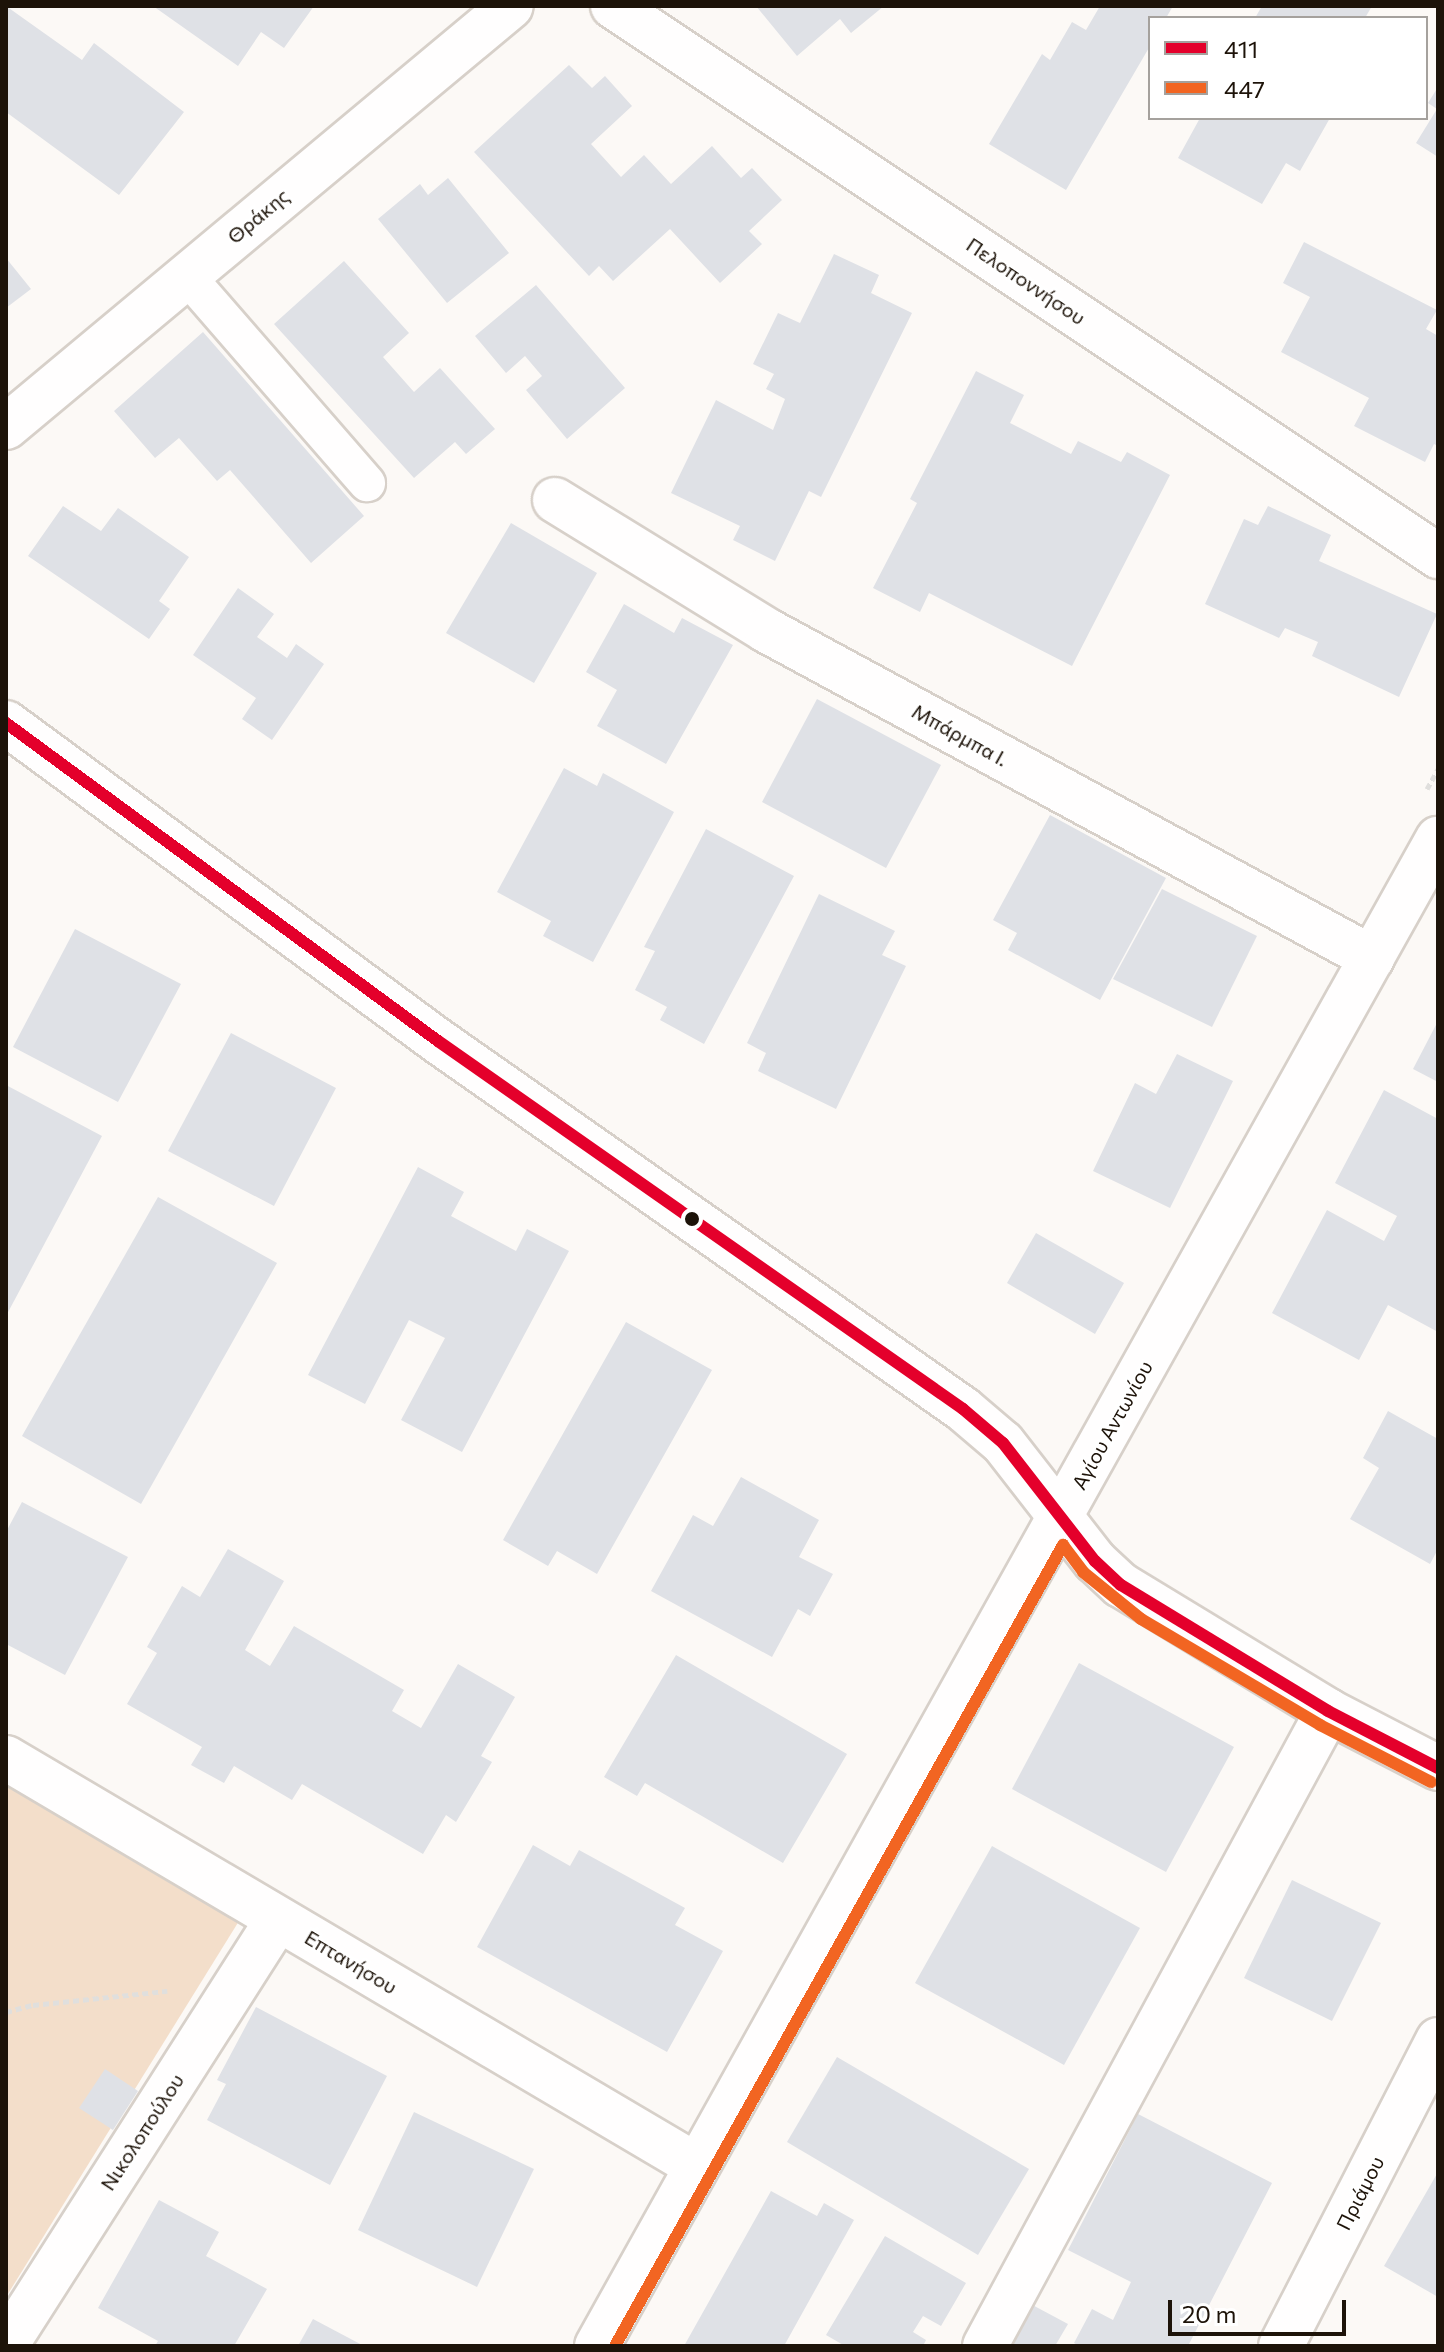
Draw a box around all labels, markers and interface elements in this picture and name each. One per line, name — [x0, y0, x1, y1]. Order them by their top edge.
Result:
legend — [1148, 16, 1428, 120]
text: 411 — [1224, 34, 1258, 63]
text: 447 — [1224, 74, 1265, 103]
street label: Θράκης — [222, 183, 294, 249]
street label: Πελοποννήσου — [962, 232, 1090, 330]
street label: Μπάρμπα Ι. — [908, 699, 1012, 771]
unlabelled marker — [684, 1211, 700, 1227]
street label: Αγίου Αντωνίου — [1067, 1356, 1157, 1494]
street label: Επτανήσου — [301, 1925, 401, 1999]
street label: Νικολοπούλου — [95, 2069, 189, 2195]
street label: Πριάμου — [1331, 2152, 1389, 2234]
scale bar — [1172, 2284, 1350, 2334]
text: 20 m — [1182, 2299, 1236, 2328]

